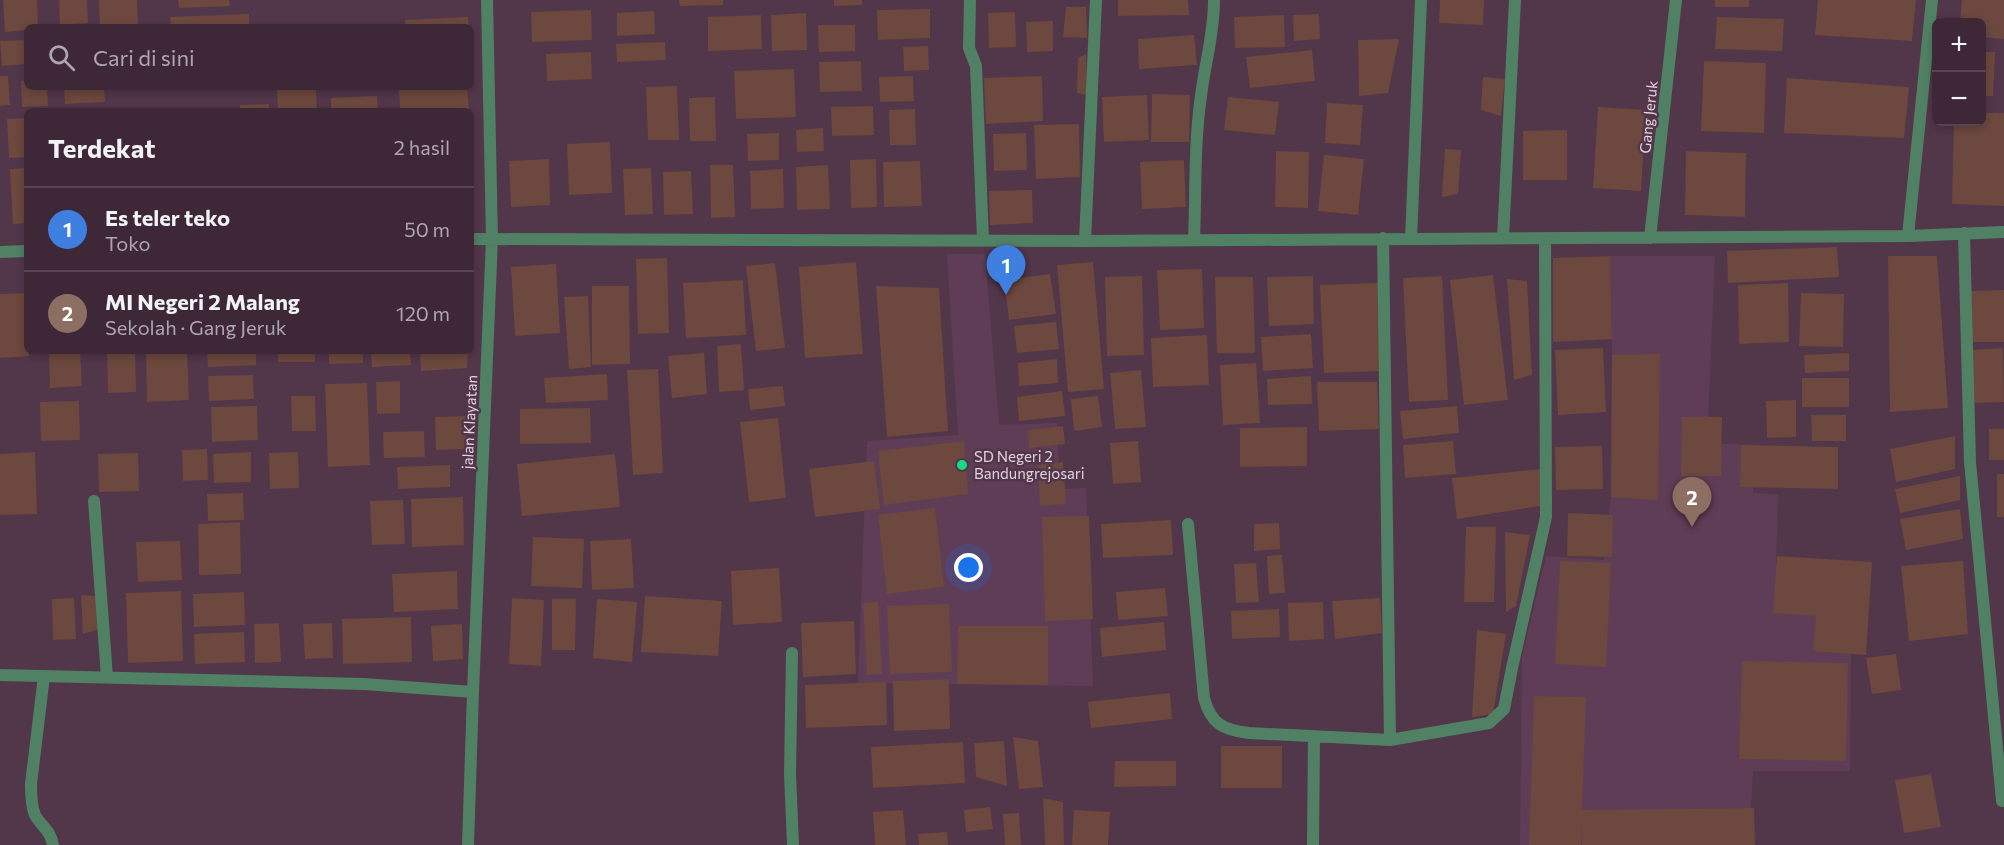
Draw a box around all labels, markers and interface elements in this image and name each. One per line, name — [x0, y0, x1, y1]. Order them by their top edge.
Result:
map controls — [1932, 18, 1986, 126]
button: + — [1932, 18, 1986, 72]
search box — [24, 24, 474, 90]
icon: search — [45, 41, 78, 74]
text: Cari di sini — [93, 44, 195, 71]
button: − — [1932, 72, 1986, 126]
street label: Gang Jeruk — [1635, 80, 1661, 154]
text: Terdekat — [48, 132, 155, 163]
text: 2 hasil — [394, 135, 450, 159]
text: Es teler teko — [105, 204, 230, 231]
text: 1 — [63, 217, 72, 241]
text: 50 m — [404, 217, 450, 241]
text: Toko — [105, 231, 151, 255]
pin: 1 — [986, 246, 1026, 295]
text: MI Negeri 2 Malang — [105, 288, 300, 315]
text: 2 — [62, 301, 73, 325]
text: 120 m — [396, 301, 450, 325]
text: Sekolah · Gang Jeruk — [105, 315, 287, 339]
street label: jalan Klayatan — [458, 374, 480, 470]
place label: SD Negeri 2 Bandungrejosari — [974, 447, 1085, 482]
marker: SD Negeri 2 Bandungrejosari — [955, 458, 969, 472]
pin: 2 — [1672, 478, 1712, 527]
your location — [954, 553, 983, 582]

